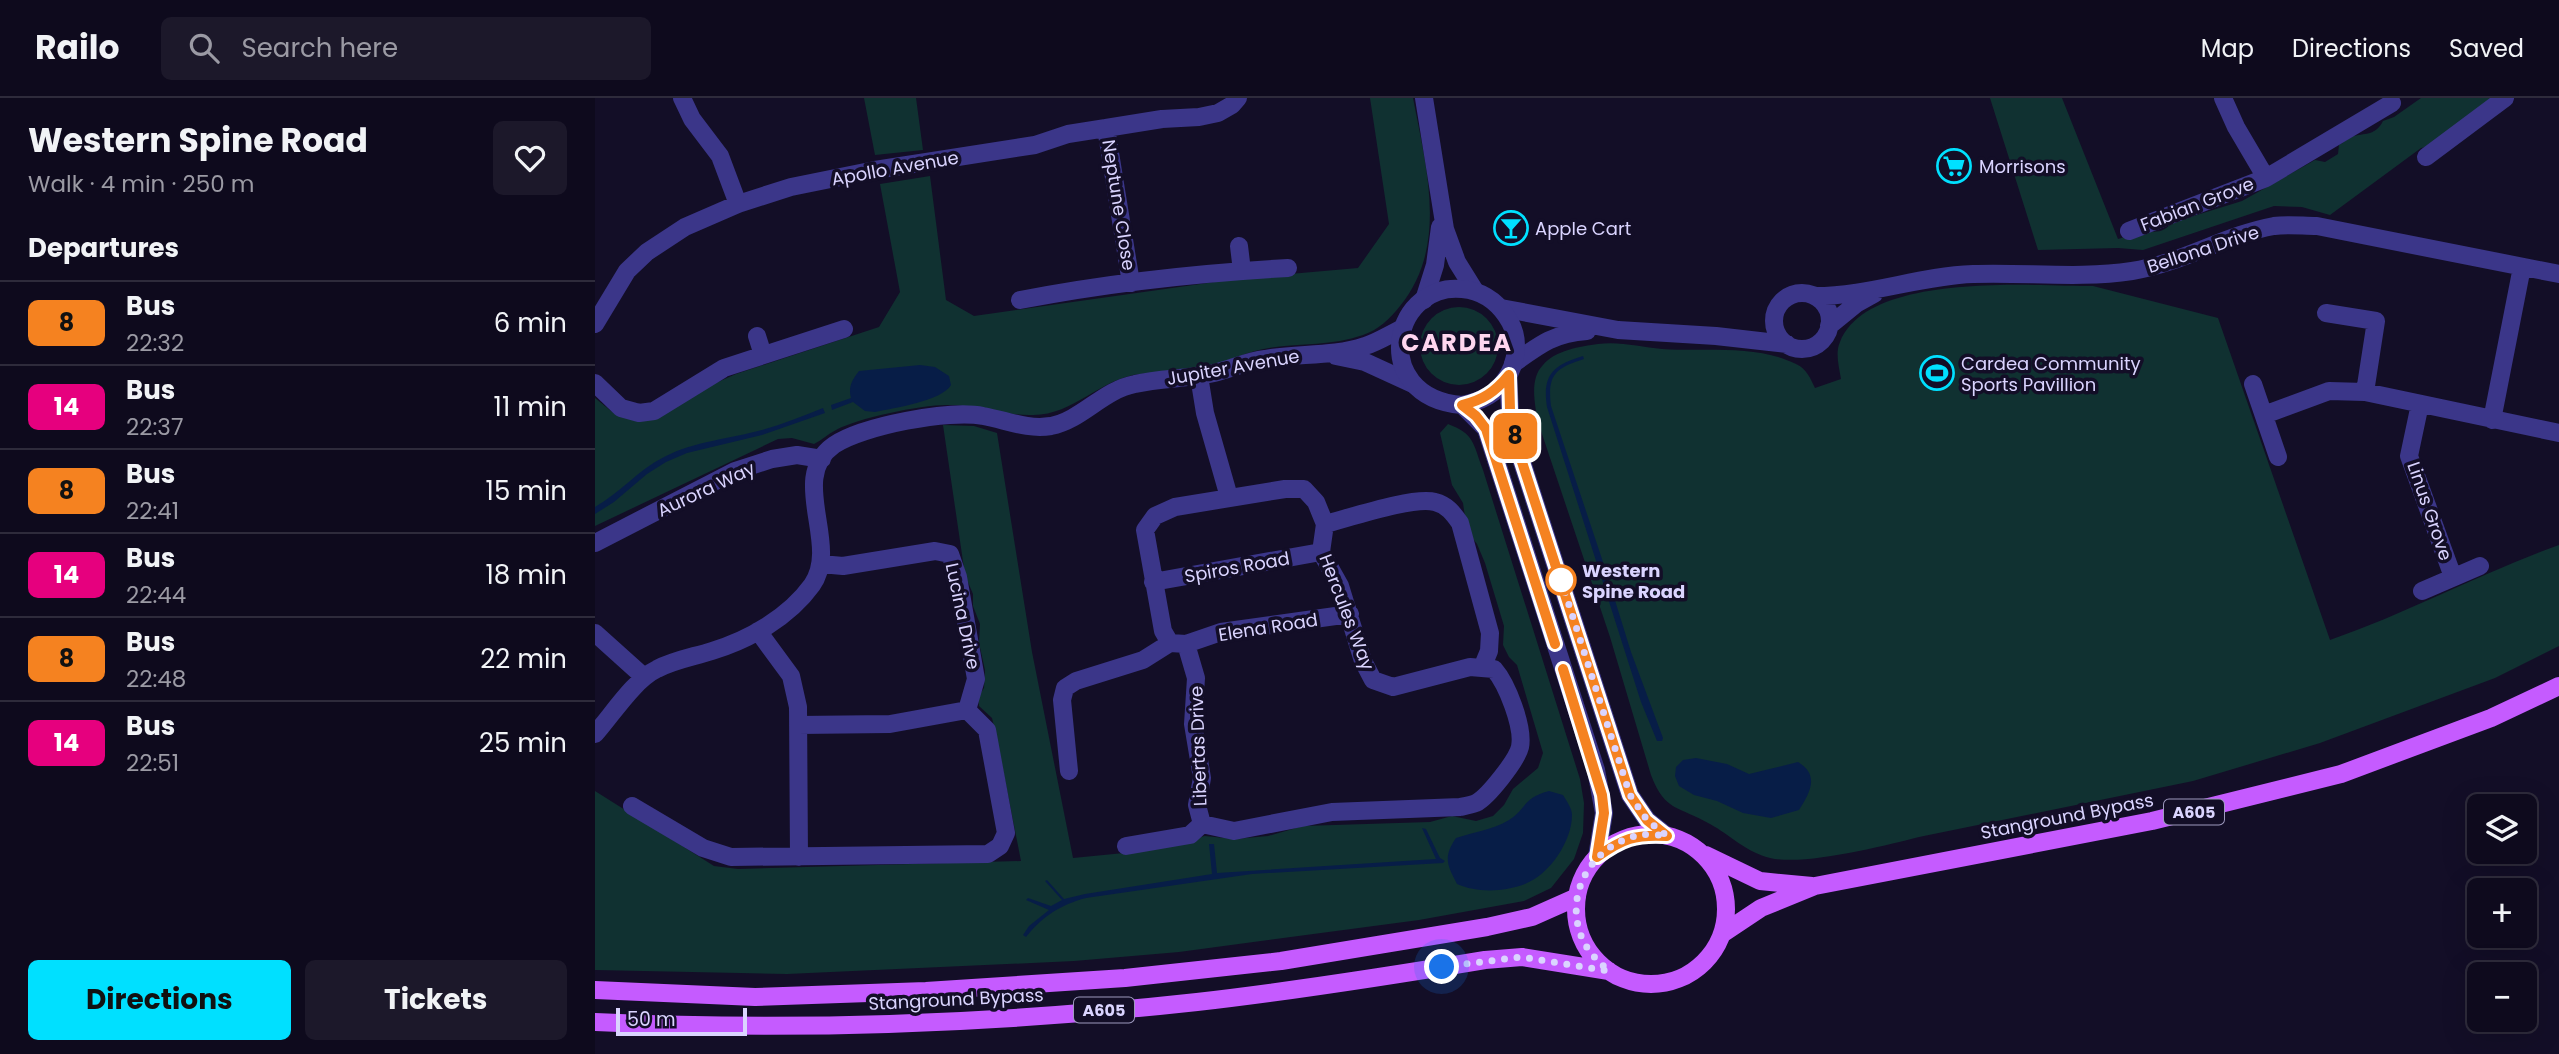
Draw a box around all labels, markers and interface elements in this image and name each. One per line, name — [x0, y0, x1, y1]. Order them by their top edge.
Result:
search box — [161, 17, 651, 80]
text: Railo — [35, 24, 119, 71]
icon: search — [185, 29, 223, 67]
text: Search here — [241, 30, 398, 66]
text: Map — [2201, 32, 2254, 65]
text: Directions — [2292, 32, 2411, 65]
text: Saved — [2449, 32, 2524, 65]
text: Western Spine Road — [28, 117, 368, 164]
button: heart — [493, 121, 567, 195]
street label: Neptune Close — [1096, 138, 1142, 272]
street label: Apollo Avenue — [830, 145, 960, 191]
supermarket icon: Morrisons — [1935, 147, 1973, 185]
place label: Morrisons — [1979, 154, 2066, 179]
text: Walk · 4 min · 250 m — [28, 168, 254, 200]
street label: Fabian Grove — [2137, 171, 2257, 237]
bar icon: Apple Cart — [1492, 209, 1530, 247]
place label: Apple Cart — [1535, 216, 1631, 241]
street label: Bellona Drive — [2144, 219, 2262, 279]
text: Departures — [28, 230, 179, 266]
text: Bus — [126, 288, 175, 324]
text: 6 min — [494, 305, 567, 341]
text: 8 — [59, 306, 74, 339]
district label: CARDEA — [1401, 326, 1513, 359]
text: 22:32 — [126, 327, 184, 359]
street label: Jupiter Avenue — [1165, 343, 1301, 391]
place label: Cardea Community Sports Pavillion — [1961, 351, 2141, 397]
sports icon: Cardea Community Sports Pavillion — [1918, 354, 1956, 392]
text: Bus — [126, 372, 175, 408]
text: 11 min — [494, 389, 567, 425]
text: 14 — [54, 390, 79, 423]
text: 22:37 — [126, 411, 183, 443]
line badge: 8 — [1492, 413, 1538, 459]
text: 8 — [1507, 419, 1523, 452]
street label: Aurora Way — [653, 455, 759, 523]
text: Bus — [126, 456, 175, 492]
street label: Linus Grove — [2401, 458, 2459, 564]
text: 15 min — [486, 473, 567, 509]
text: 8 — [59, 474, 74, 507]
text: 22:41 — [126, 495, 179, 527]
text: Bus — [126, 540, 175, 576]
street label: Spiros Road — [1182, 545, 1292, 589]
street label: Hercules Way — [1313, 550, 1381, 674]
text: 18 min — [486, 557, 567, 593]
text: 14 — [54, 558, 79, 591]
place label: Western Spine Road — [1582, 558, 1685, 604]
street label: Lucina Drive — [940, 560, 986, 672]
marker: Western Spine Road — [1546, 565, 1576, 595]
text: 22:44 — [126, 579, 186, 611]
street label: Elena Road — [1217, 607, 1319, 647]
text: Bus — [126, 624, 175, 660]
text: 22 min — [480, 641, 567, 677]
text: 8 — [59, 642, 74, 675]
text: 22:48 — [126, 663, 186, 695]
street label: Libertas Drive — [1183, 685, 1213, 807]
text: Bus — [126, 708, 175, 744]
text: 25 min — [479, 725, 567, 761]
text: 14 — [54, 726, 79, 759]
text: 22:51 — [126, 747, 179, 779]
street label: Stanground Bypass — [1978, 787, 2156, 845]
map controls — [2467, 794, 2537, 1032]
button: layers — [2467, 794, 2537, 864]
road number: A605 — [2164, 800, 2224, 824]
button: + — [2467, 878, 2537, 948]
your location — [1424, 949, 1459, 984]
button: Directions — [28, 960, 291, 1040]
button: Tickets — [305, 960, 567, 1040]
button: − — [2467, 962, 2537, 1032]
street label: Stanground Bypass — [868, 982, 1044, 1016]
road number: A605 — [1074, 998, 1134, 1022]
scale bar — [616, 1005, 747, 1037]
text: 50 m — [627, 1006, 676, 1033]

